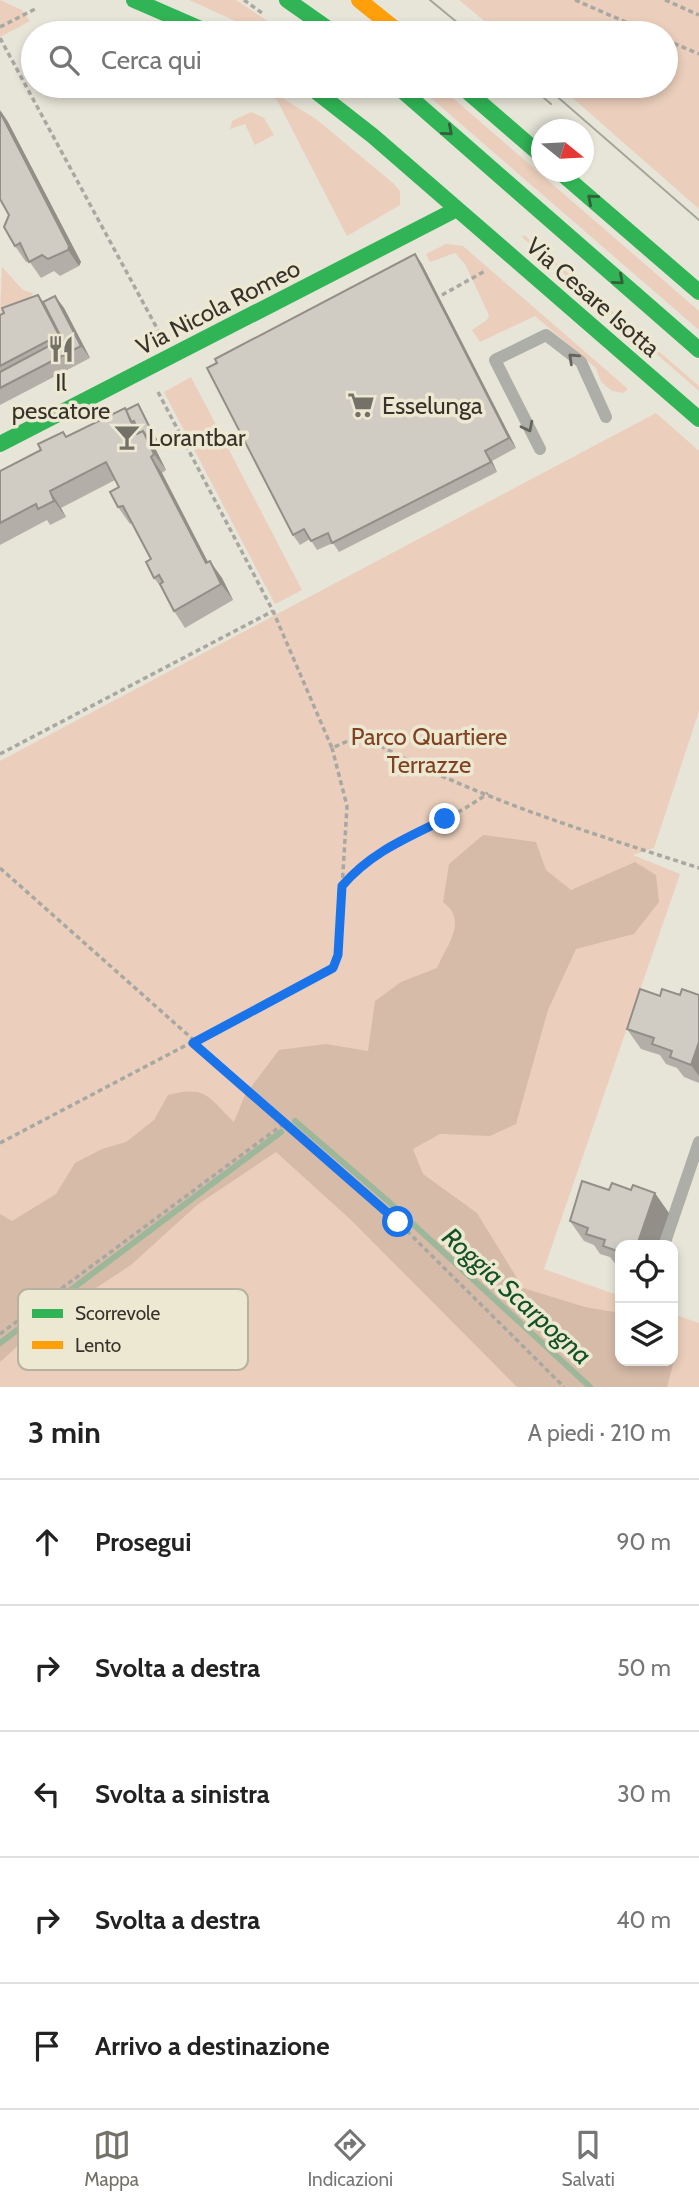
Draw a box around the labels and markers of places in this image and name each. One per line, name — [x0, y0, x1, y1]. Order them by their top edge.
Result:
restaurant icon: Il pescatore — [46, 334, 76, 364]
place label: Il pescatore — [12, 368, 110, 425]
supermarket icon: Esselunga — [346, 390, 376, 420]
place label: Esselunga — [382, 391, 483, 420]
bar icon: Lorantbar — [112, 422, 142, 452]
place label: Lorantbar — [148, 423, 246, 452]

